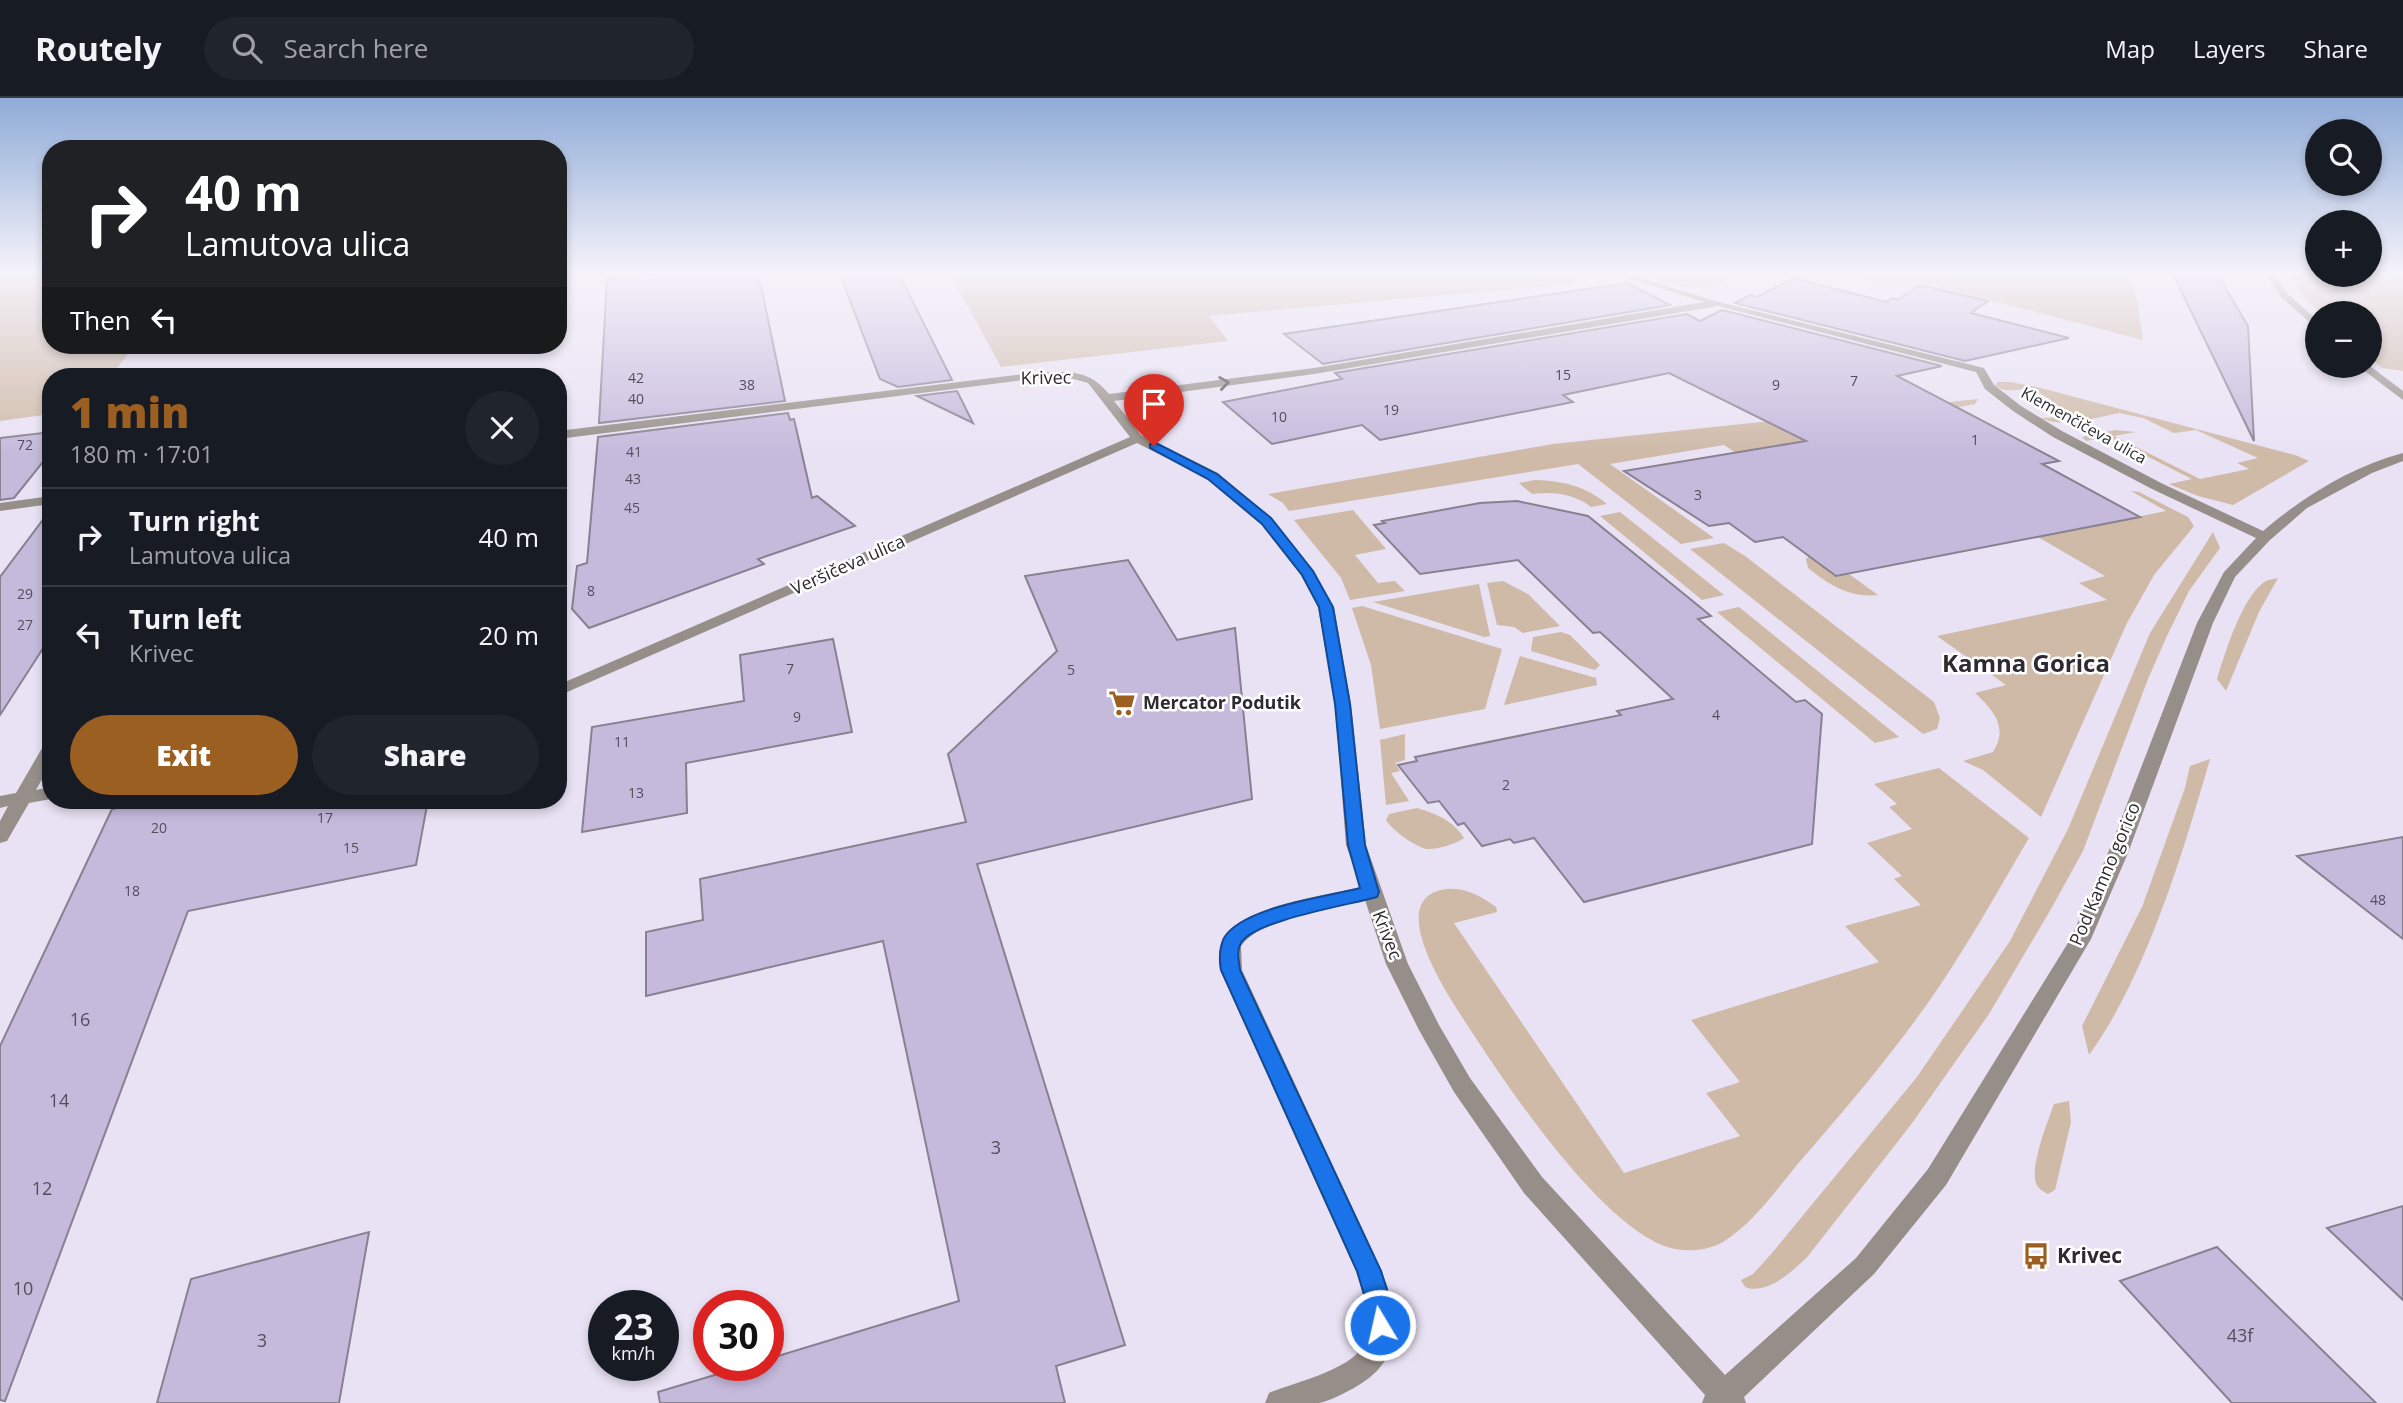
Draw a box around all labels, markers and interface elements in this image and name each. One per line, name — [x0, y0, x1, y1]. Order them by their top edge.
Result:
search box — [204, 17, 694, 80]
text: Routely — [35, 26, 162, 71]
icon: search — [228, 29, 266, 67]
text: Search here — [284, 30, 428, 66]
text: Map — [2105, 32, 2155, 65]
text: Layers — [2193, 32, 2266, 65]
text: Share — [2304, 32, 2368, 65]
map controls — [2305, 119, 2382, 378]
button: search — [2305, 119, 2382, 196]
text: 40 m — [185, 159, 302, 225]
icon: right — [70, 168, 161, 259]
button: + — [2305, 210, 2382, 287]
text: Lamutova ulica — [185, 222, 410, 265]
icon: left — [145, 301, 183, 339]
button: − — [2305, 301, 2382, 378]
text: Then — [70, 302, 131, 338]
street label: Krivec — [1020, 365, 1072, 389]
house number: 15 — [1555, 365, 1571, 384]
house number: 42 — [628, 368, 644, 387]
house number: 7 — [1850, 371, 1858, 390]
pin — [1124, 374, 1184, 446]
house number: 38 — [739, 375, 755, 394]
one-way arrow — [1218, 375, 1230, 390]
house number: 9 — [1772, 375, 1780, 394]
street label: Klemenčičeva ulica — [2017, 381, 2151, 469]
text: 1 min — [70, 383, 189, 440]
icon: arrive — [1135, 385, 1173, 423]
house number: 40 — [628, 389, 644, 408]
button: close — [465, 391, 539, 465]
house number: 19 — [1383, 400, 1399, 419]
house number: 10 — [1271, 407, 1287, 426]
house number: 1 — [1971, 430, 1979, 449]
house number: 72 — [17, 435, 33, 454]
text: 180 m · 17:01 — [70, 438, 213, 470]
house number: 41 — [626, 442, 642, 461]
house number: 43 — [625, 469, 641, 488]
house number: 3 — [1694, 485, 1702, 504]
house number: 45 — [624, 498, 640, 517]
text: Turn right — [129, 503, 260, 539]
icon: right — [70, 518, 108, 556]
text: 40 m — [478, 519, 539, 555]
street label: Veršičeva ulica — [787, 528, 908, 600]
text: Lamutova ulica — [129, 539, 291, 571]
house number: 8 — [587, 581, 595, 600]
house number: 29 — [17, 584, 33, 603]
text: Turn left — [129, 601, 241, 637]
house number: 27 — [17, 615, 33, 634]
icon: left — [70, 616, 108, 654]
text: 20 m — [478, 617, 539, 653]
text: Krivec — [129, 637, 194, 669]
district label: Kamna Gorica — [1942, 646, 2110, 679]
house number: 7 — [786, 659, 794, 678]
house number: 5 — [1067, 660, 1075, 679]
supermarket icon: Mercator Podutik — [1107, 688, 1137, 718]
place label: Mercator Podutik — [1143, 690, 1302, 714]
house number: 4 — [1712, 705, 1720, 724]
house number: 9 — [793, 707, 801, 726]
button: Exit — [70, 715, 298, 795]
button: Share — [312, 715, 539, 795]
house number: 11 — [614, 732, 630, 751]
house number: 2 — [1502, 775, 1510, 794]
house number: 13 — [628, 783, 644, 802]
street label: Pod Kamno gorico — [2063, 798, 2145, 949]
house number: 17 — [317, 808, 333, 827]
house number: 20 — [151, 818, 167, 837]
house number: 15 — [343, 838, 359, 857]
house number: 18 — [124, 881, 140, 900]
house number: 48 — [2370, 890, 2386, 909]
street label: Krivec — [1368, 907, 1408, 963]
house number: 16 — [70, 1007, 90, 1031]
house number: 14 — [49, 1088, 69, 1112]
house number: 3 — [991, 1135, 1001, 1159]
house number: 12 — [32, 1176, 52, 1200]
bus stop icon: Krivec — [2021, 1241, 2051, 1271]
place label: Krivec — [2057, 1241, 2122, 1269]
house number: 10 — [13, 1276, 33, 1300]
position arrow — [1343, 1288, 1417, 1362]
speed limit sign: 30 — [693, 1290, 784, 1381]
text: 23 — [613, 1303, 654, 1350]
house number: 43f — [2227, 1323, 2254, 1347]
house number: 3 — [257, 1328, 267, 1352]
text: km/h — [612, 1341, 655, 1365]

